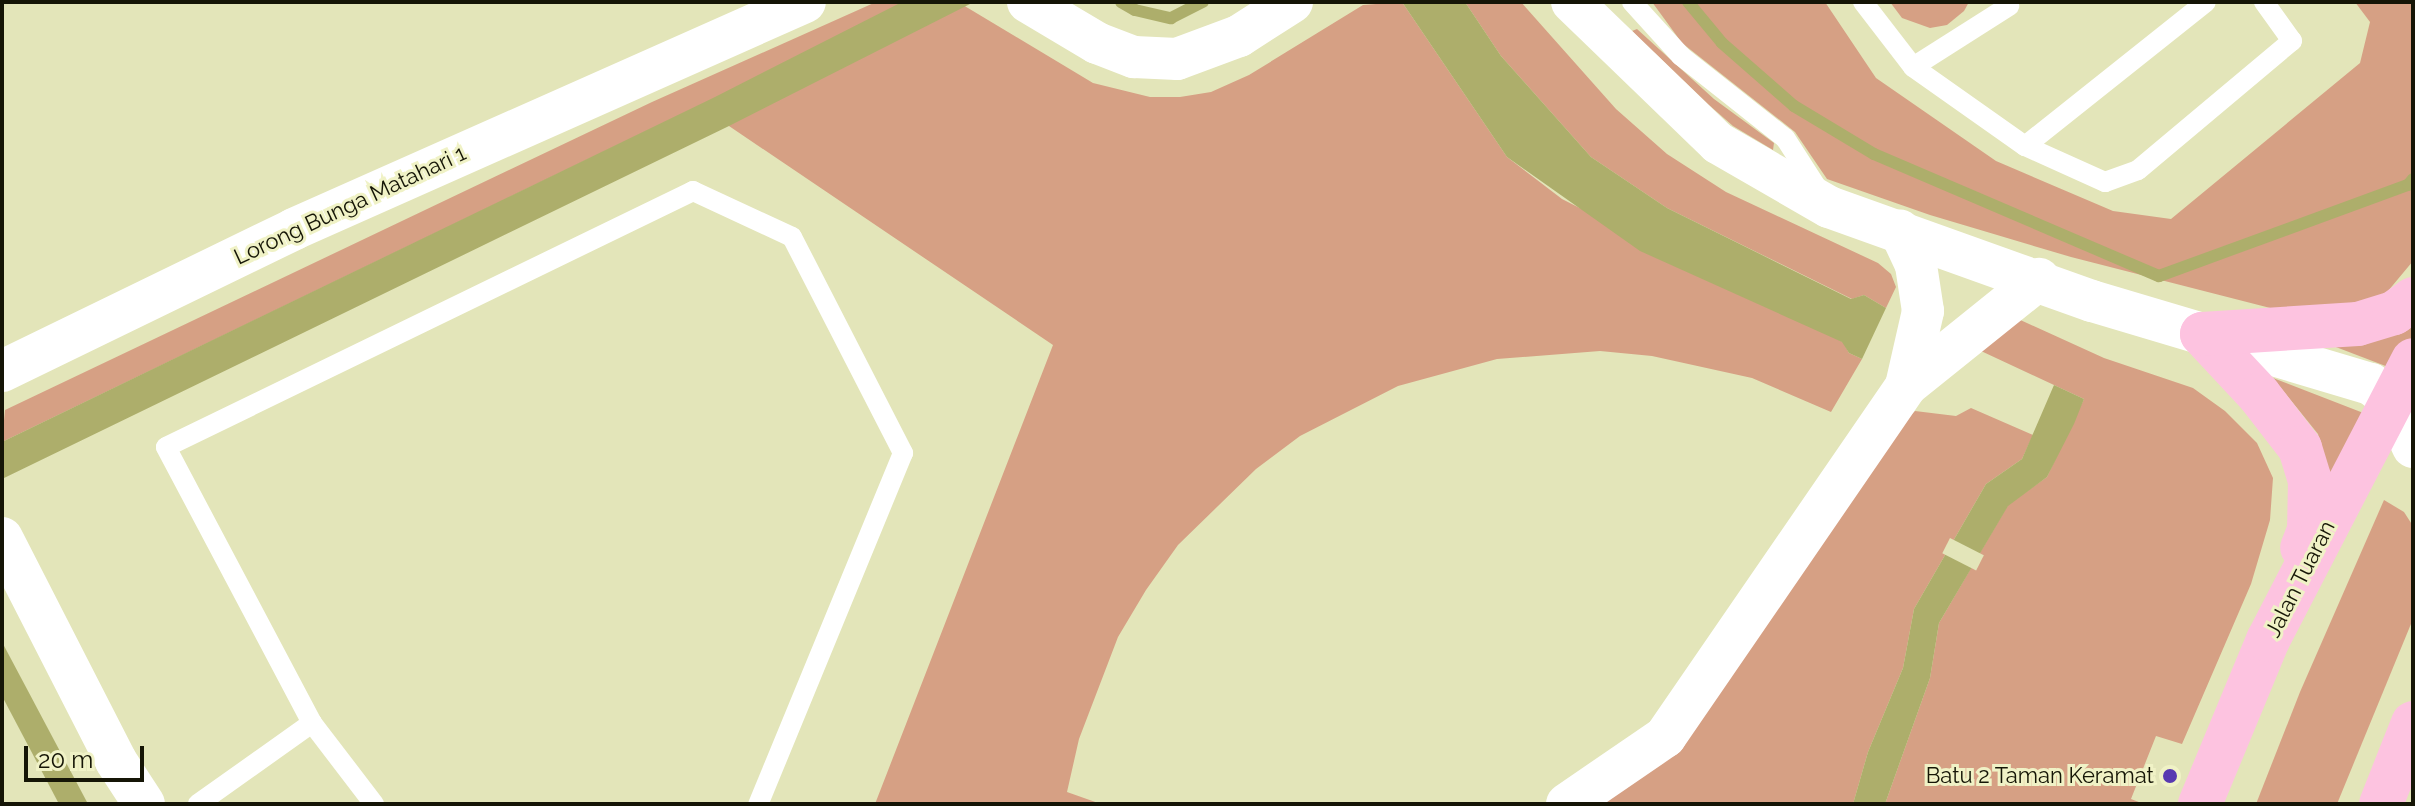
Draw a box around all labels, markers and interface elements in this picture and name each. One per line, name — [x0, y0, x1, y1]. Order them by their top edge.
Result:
street label: Lorong Bunga Matahari 1 — [230, 140, 470, 270]
street label: Jalan Tuaran — [2259, 516, 2341, 642]
scale bar — [28, 730, 148, 780]
text: 20 m — [38, 745, 93, 774]
place label: Batu 2 Taman Keramat — [1925, 763, 2154, 789]
marker: Batu 2 Taman Keramat — [2161, 767, 2179, 785]

